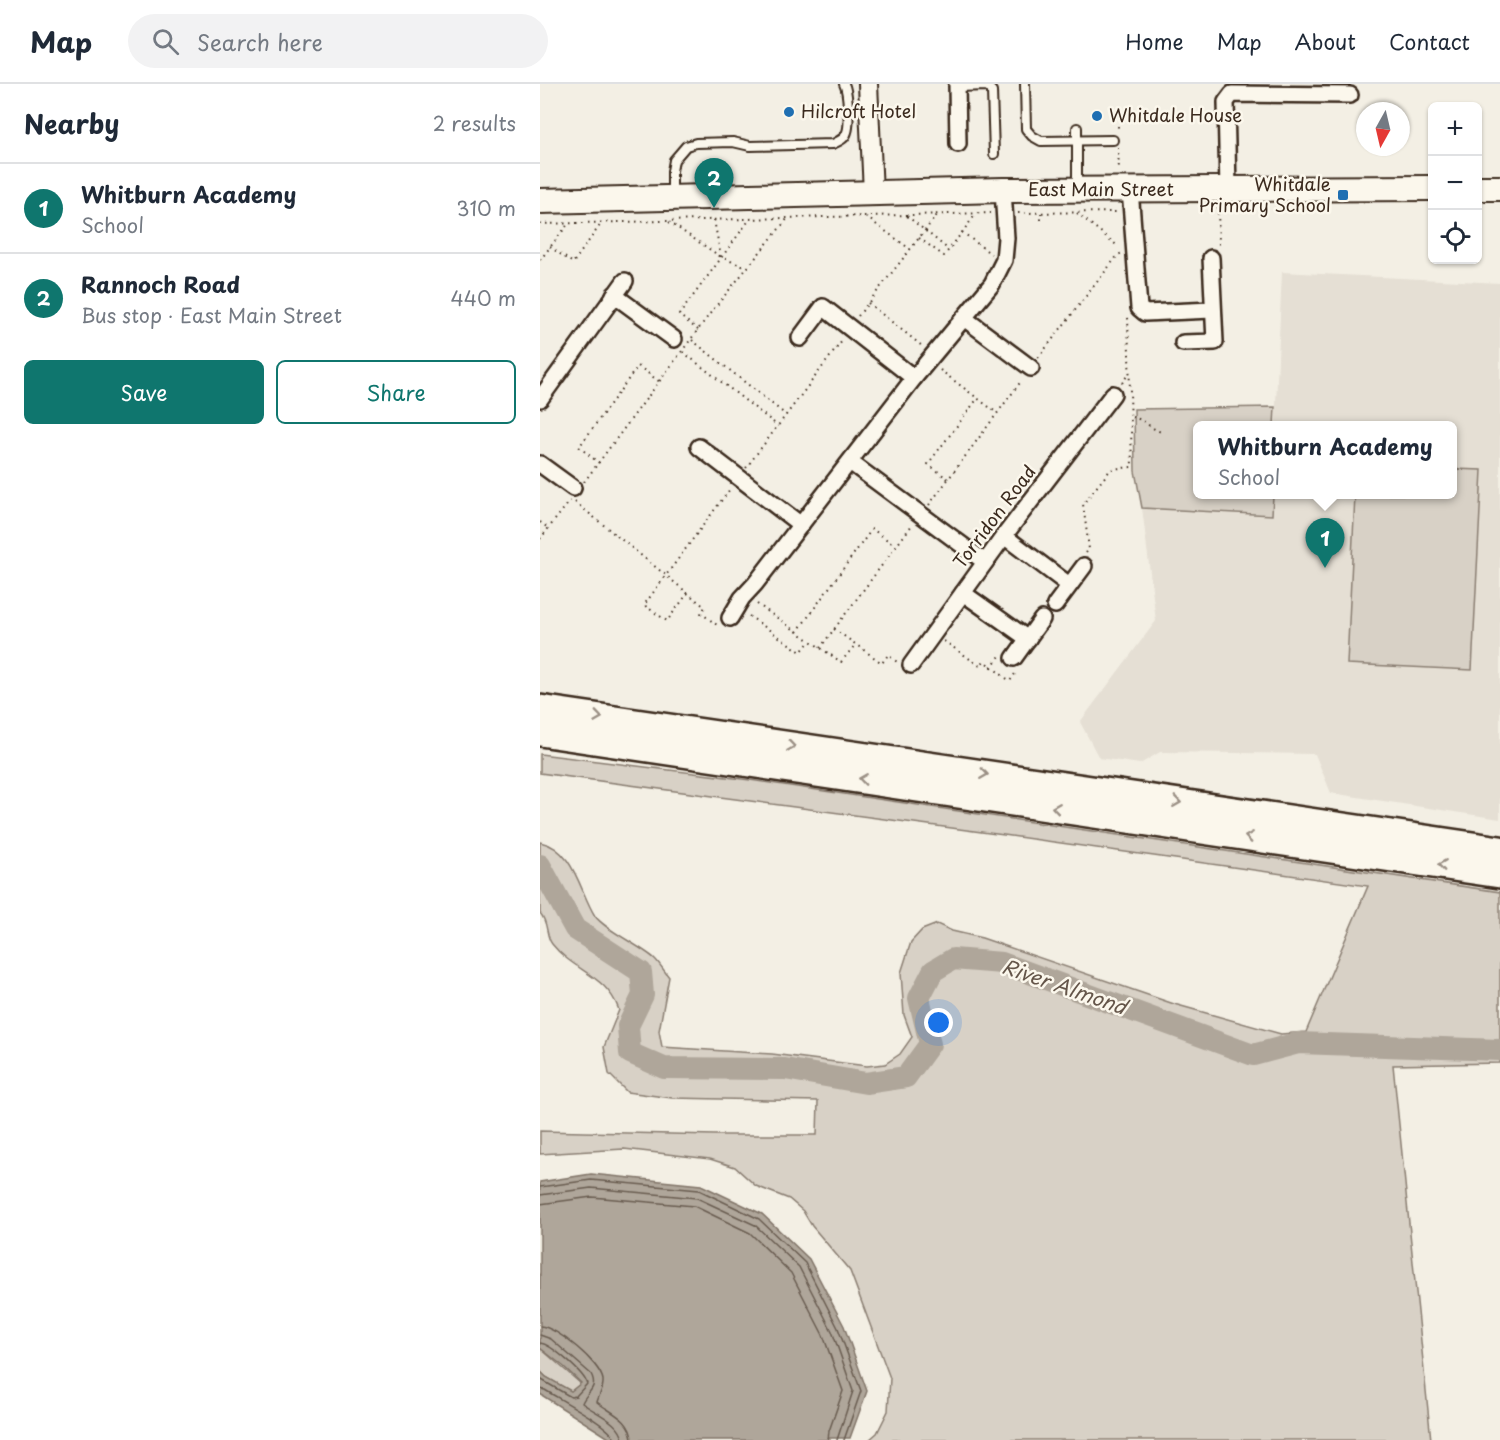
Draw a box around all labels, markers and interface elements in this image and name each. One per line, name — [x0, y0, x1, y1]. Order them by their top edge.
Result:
search box — [128, 14, 548, 68]
text: Map — [30, 20, 92, 63]
icon: search — [149, 25, 182, 58]
text: Search here — [197, 25, 323, 58]
text: Home — [1125, 25, 1184, 57]
text: Map — [1217, 25, 1262, 57]
text: About — [1295, 25, 1356, 57]
text: Contact — [1389, 25, 1470, 57]
place label: Hilcroft Hotel — [801, 97, 916, 124]
place label: Whitdale House — [1109, 101, 1242, 128]
north arrow — [1356, 102, 1410, 156]
map controls — [1428, 102, 1482, 264]
button: + — [1428, 102, 1482, 156]
text: Nearby — [24, 104, 119, 143]
marker: Hilcroft Hotel — [782, 105, 796, 119]
text: 2 results — [433, 108, 516, 138]
marker: Whitdale House — [1090, 109, 1104, 123]
button: − — [1428, 156, 1482, 210]
pin: 2 — [694, 158, 734, 208]
place label: Whitdale Primary School — [1199, 170, 1331, 218]
street label: East Main Street — [1028, 175, 1174, 202]
text: Whitburn Academy — [81, 177, 296, 210]
marker: Whitdale Primary School — [1336, 188, 1350, 202]
text: 1 — [39, 193, 48, 223]
text: 310 m — [456, 193, 516, 223]
text: School — [81, 210, 144, 240]
button: locate — [1428, 210, 1482, 264]
text: Rannoch Road — [81, 267, 240, 300]
text: 2 — [36, 283, 51, 313]
text: 440 m — [451, 283, 516, 313]
text: Bus stop · East Main Street — [81, 300, 342, 330]
button: Save — [24, 360, 264, 424]
button: Share — [276, 360, 516, 424]
popup — [1193, 421, 1457, 499]
text: Whitburn Academy — [1217, 429, 1433, 462]
street label: Torridon Road — [946, 459, 1042, 573]
text: School — [1217, 462, 1280, 492]
pin: 1 — [1306, 518, 1344, 568]
one-way arrow — [593, 711, 603, 723]
one-way arrow — [786, 739, 796, 751]
one-way arrow — [979, 767, 988, 779]
one-way arrow — [859, 774, 868, 786]
one-way arrow — [1172, 796, 1181, 808]
one-way arrow — [1052, 803, 1061, 815]
one-way arrow — [1245, 831, 1254, 843]
one-way arrow — [1438, 860, 1447, 872]
water label: River Almond — [998, 951, 1134, 1022]
your location — [924, 1008, 953, 1037]

